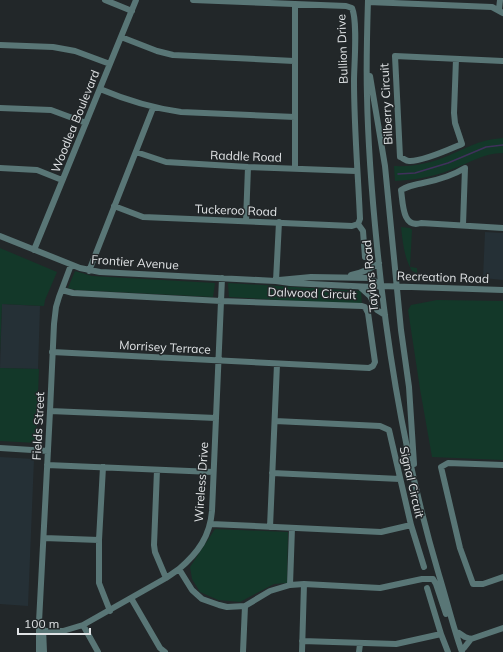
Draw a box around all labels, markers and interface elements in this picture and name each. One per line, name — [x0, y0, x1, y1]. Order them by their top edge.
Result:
street label: Bullion Drive — [333, 14, 351, 84]
street label: Bilberry Circuit — [376, 63, 396, 145]
street label: Woodlea Boulevard — [48, 67, 102, 175]
street label: Raddle Road — [210, 147, 282, 165]
street label: Tuckeroo Road — [195, 201, 277, 219]
street label: Taylors Road — [359, 239, 381, 313]
street label: Frontier Avenue — [91, 251, 179, 273]
street label: Recreation Road — [397, 268, 489, 286]
street label: Dalwood Circuit — [267, 284, 357, 302]
street label: Morrisey Terrace — [119, 337, 211, 357]
street label: Fields Street — [29, 391, 47, 461]
street label: Wireless Drive — [191, 441, 211, 523]
street label: Signal Circuit — [396, 445, 428, 519]
scale bar — [18, 610, 90, 636]
text: 100 m — [24, 616, 59, 631]

